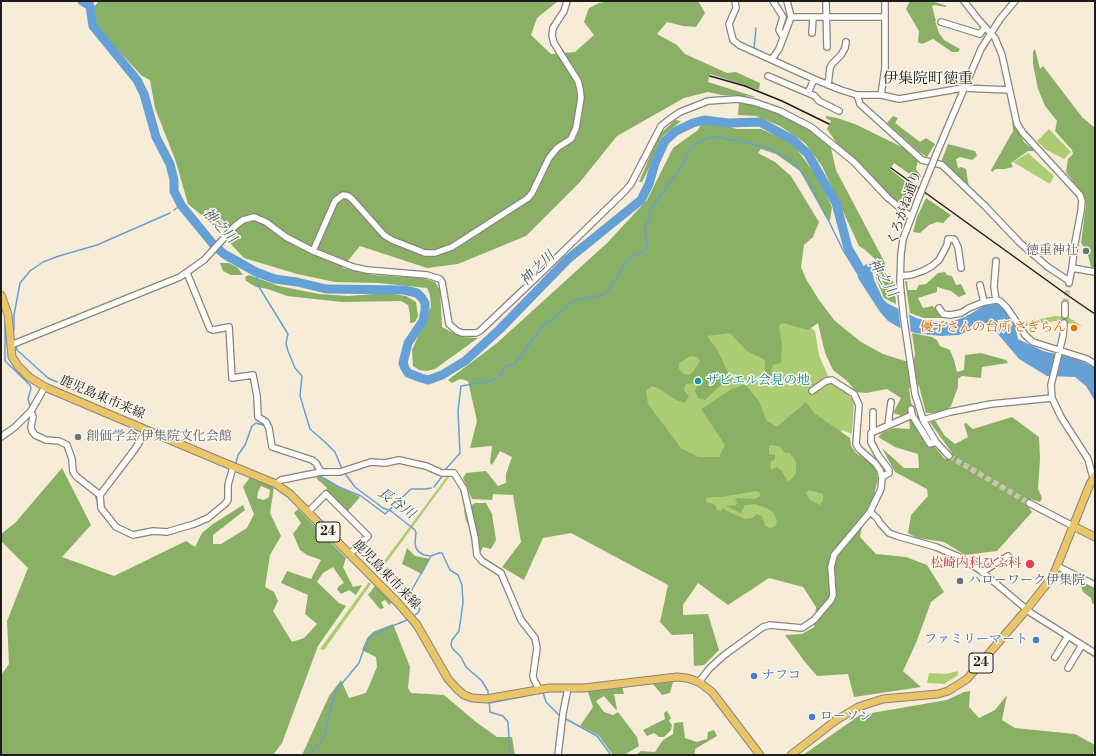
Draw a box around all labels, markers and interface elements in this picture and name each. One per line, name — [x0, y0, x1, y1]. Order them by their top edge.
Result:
district label: 伊集院町徳重 — [883, 70, 973, 88]
street label: くろがね通り — [885, 169, 925, 247]
water label: 神之川 — [199, 205, 239, 247]
place label: 徳重神社 — [1026, 243, 1078, 259]
marker: 徳重神社 — [1081, 246, 1091, 256]
water label: 神之川 — [517, 248, 559, 290]
water label: 神之川 — [864, 256, 900, 300]
place label: 優子さんの台所 さぎらん — [920, 320, 1066, 336]
marker: 優子さんの台所 さぎらん — [1069, 323, 1079, 333]
street label: 鹿児島東市来線 — [57, 373, 147, 423]
place label: ザビエル会見の地 — [706, 373, 810, 389]
marker: ザビエル会見の地 — [693, 376, 703, 386]
place label: 創価学会 伊集院文化会館 — [86, 429, 232, 445]
marker: 創価学会 伊集院文化会館 — [73, 432, 83, 442]
water label: 長谷川 — [374, 485, 418, 523]
road number: 24 — [316, 522, 340, 542]
street label: 鹿児島東市来線 — [349, 537, 423, 613]
place label: 松崎内科ひふ科 — [930, 556, 1021, 572]
marker: 松崎内科ひふ科 — [1024, 558, 1036, 570]
place label: ハローワーク伊集院 — [968, 573, 1085, 589]
marker: ハローワーク伊集院 — [955, 576, 965, 586]
place label: ファミリーマート — [924, 632, 1028, 648]
marker: ファミリーマート — [1031, 635, 1041, 645]
road number: 24 — [969, 653, 993, 673]
place label: ナフコ — [762, 668, 801, 684]
marker: ナフコ — [749, 671, 759, 681]
place label: ローソン — [820, 709, 872, 725]
marker: ローソン — [807, 712, 817, 722]

